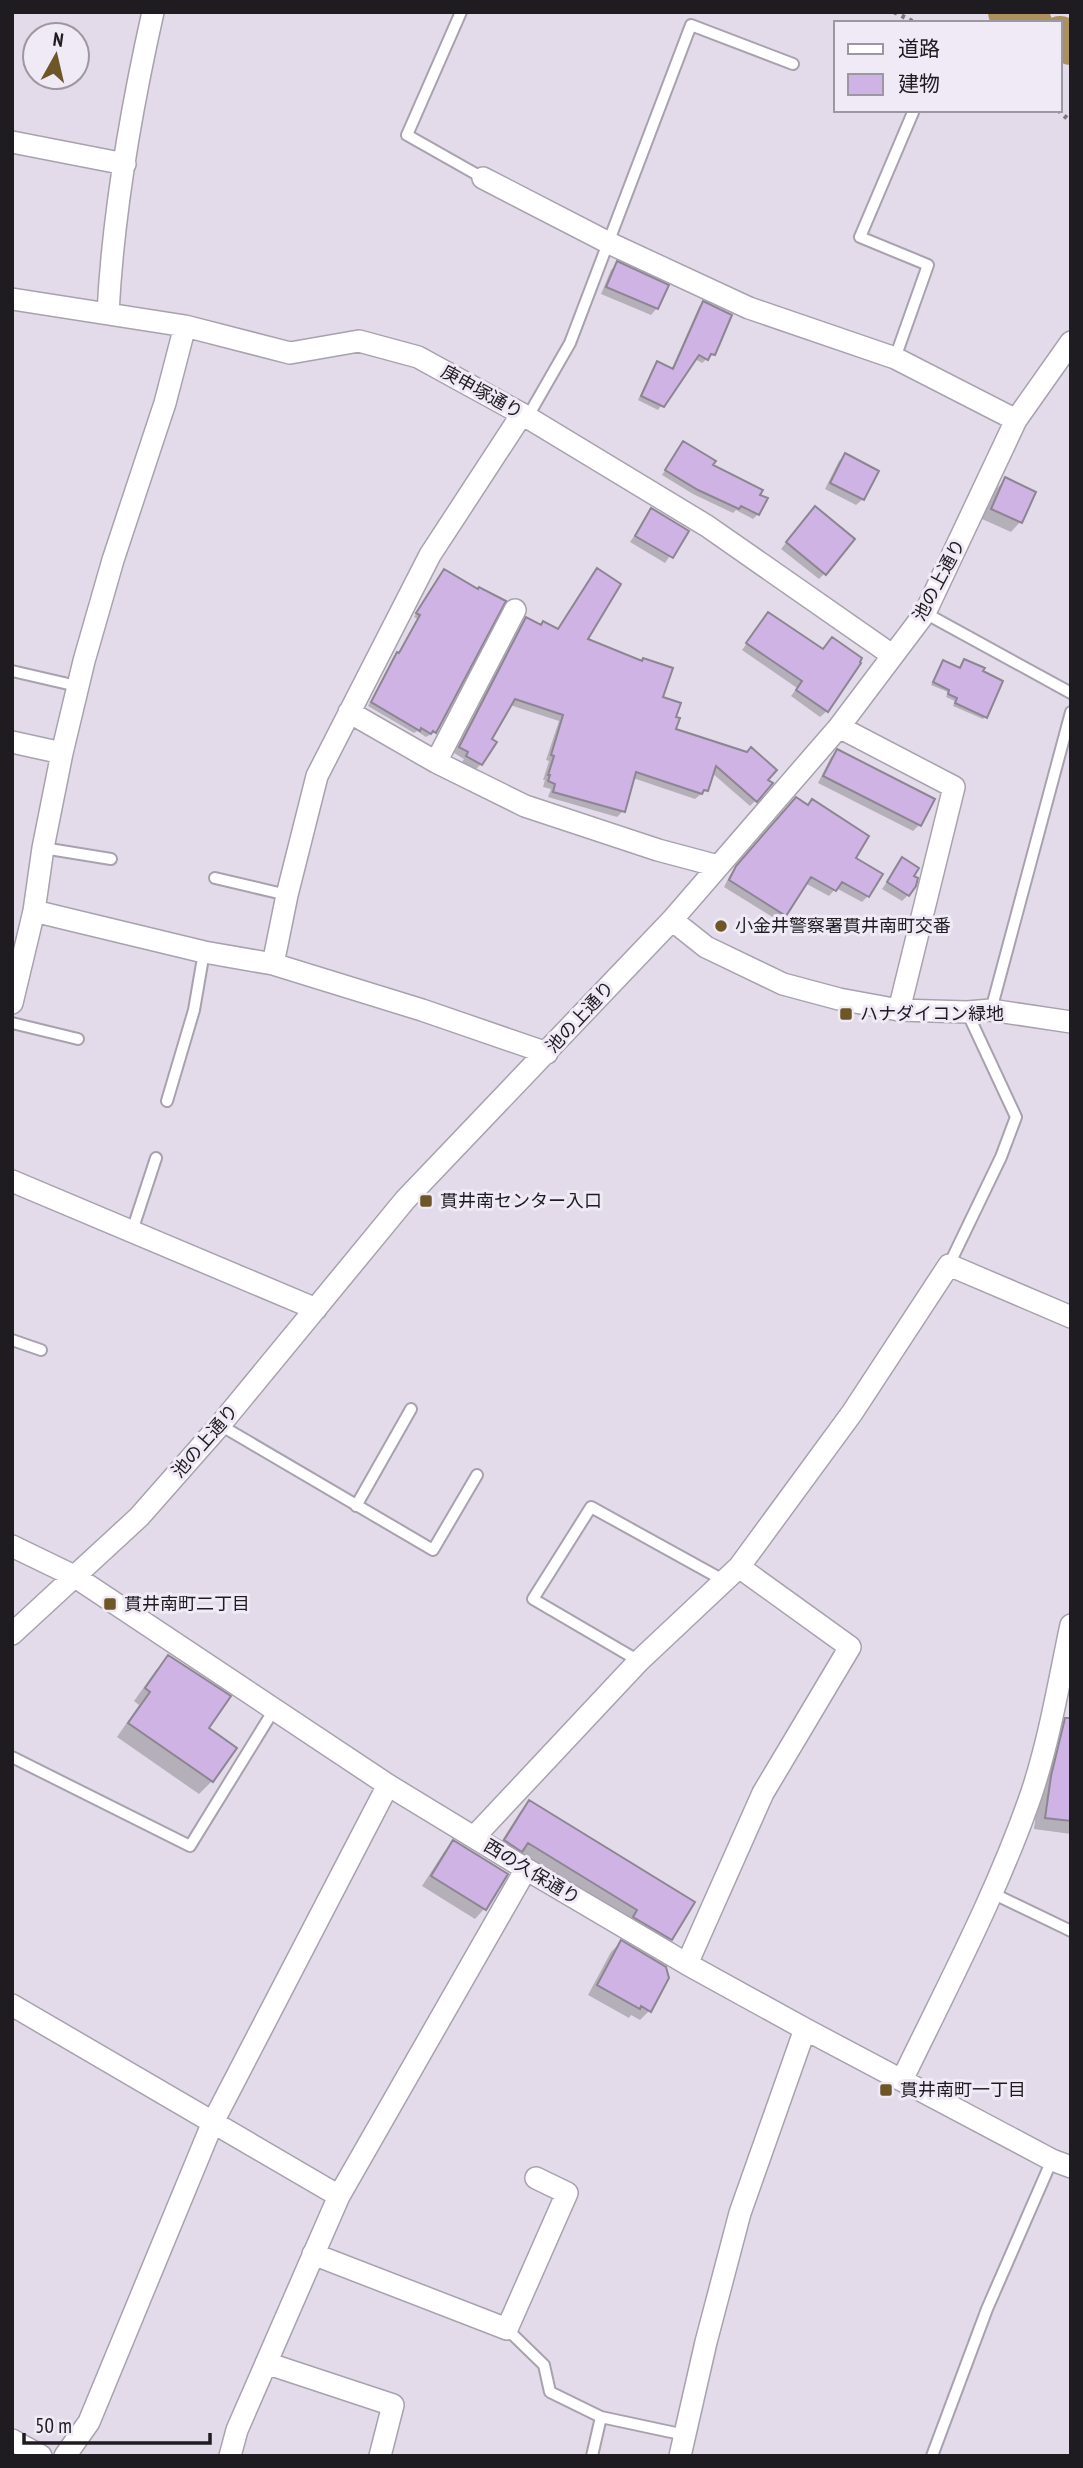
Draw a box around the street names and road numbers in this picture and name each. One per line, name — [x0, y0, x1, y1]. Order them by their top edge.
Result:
street label: 庚申塚通り — [437, 360, 527, 423]
street label: 池の上通り — [907, 535, 970, 625]
street label: 池の上通り — [541, 976, 619, 1057]
street label: 池の上通り — [166, 1399, 243, 1482]
street label: 西の久保通り — [480, 1834, 584, 1909]

